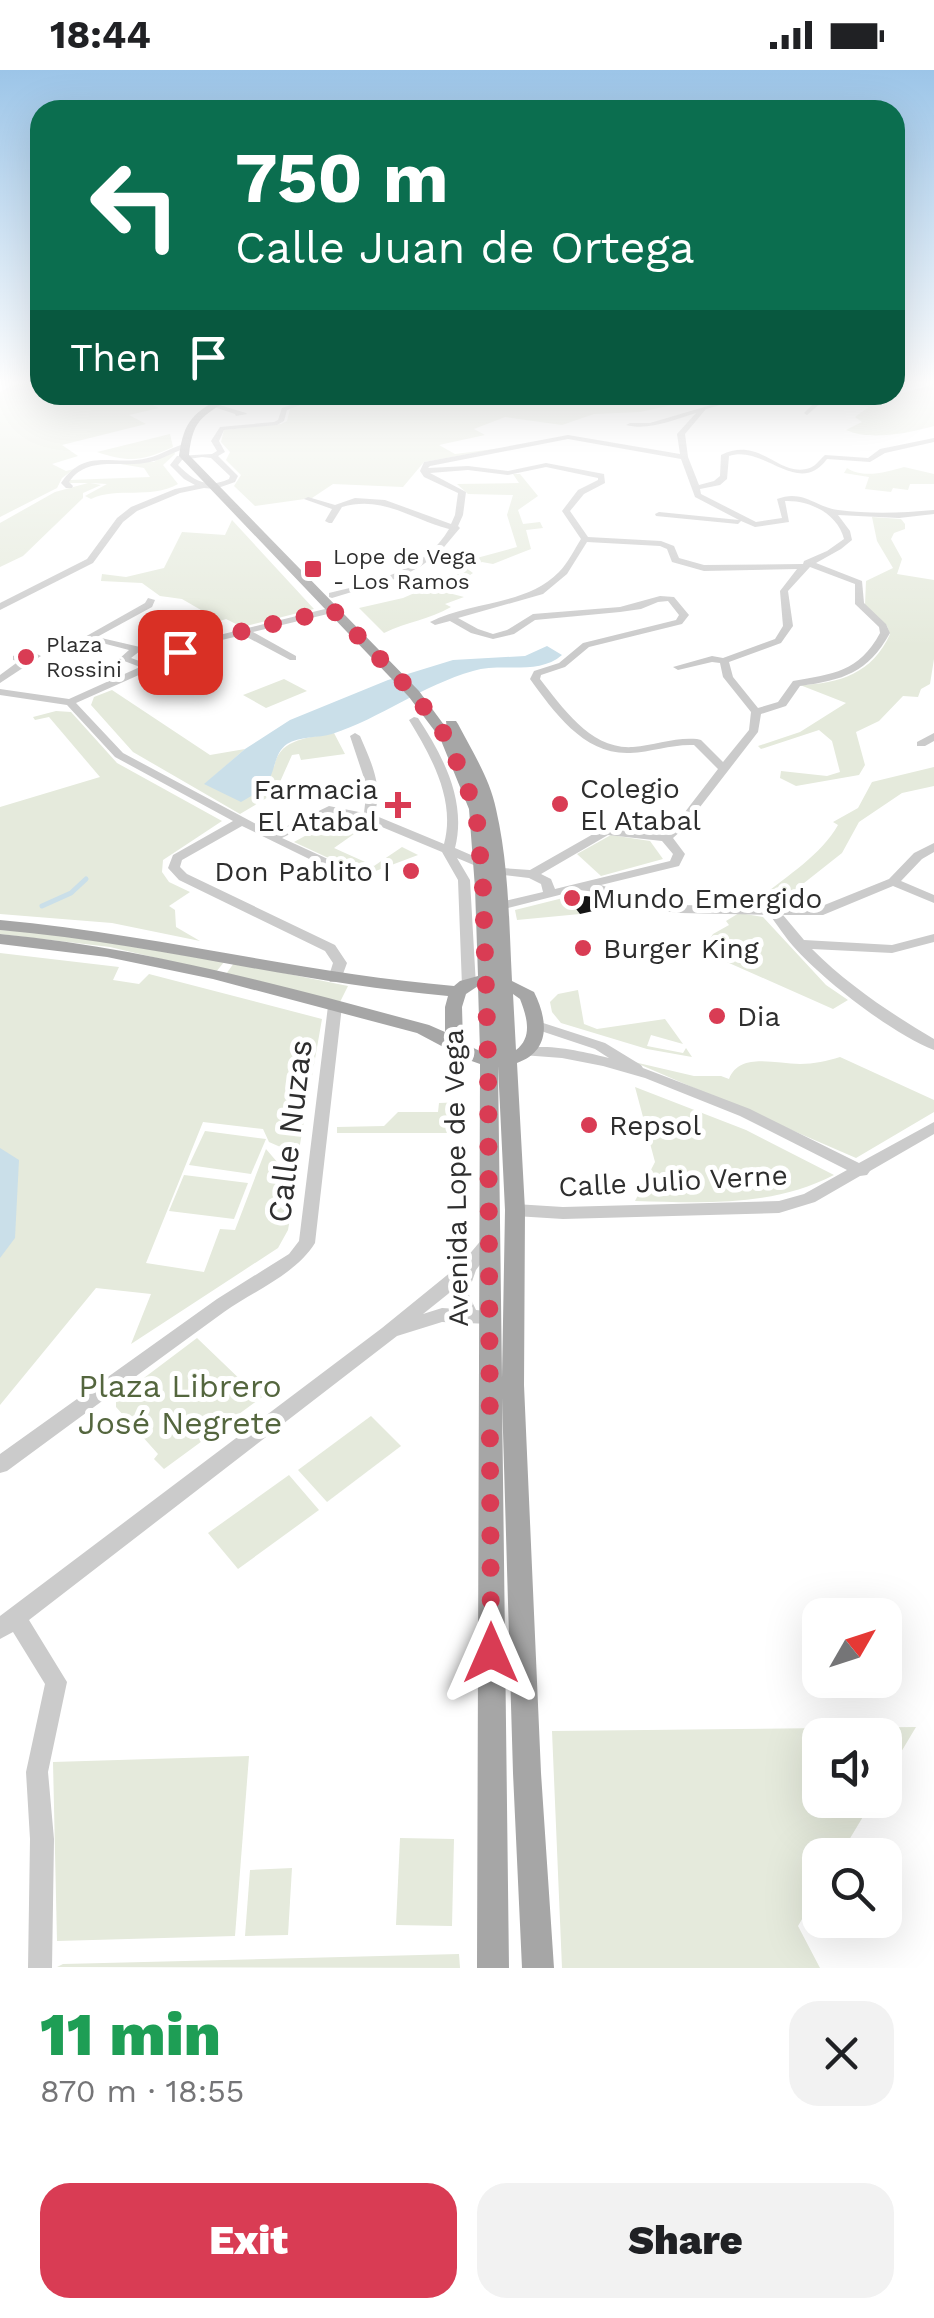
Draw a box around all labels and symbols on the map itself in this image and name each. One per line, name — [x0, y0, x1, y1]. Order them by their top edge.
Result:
place label: Lope de Vega - Los Ramos — [333, 544, 476, 594]
marker: Lope de Vega - Los Ramos — [302, 558, 324, 580]
pin — [138, 610, 223, 695]
place label: Plaza Rossini — [46, 632, 122, 682]
marker: Plaza Rossini — [15, 646, 37, 668]
place label: Colegio El Atabal — [580, 772, 701, 837]
place label: Farmacia El Atabal — [254, 773, 378, 838]
marker: Colegio El Atabal — [549, 793, 571, 815]
marker: Farmacia El Atabal — [387, 794, 409, 816]
place label: Don Pablito I — [214, 855, 391, 888]
marker: Don Pablito I — [400, 860, 422, 882]
place label: Mundo Emergido — [592, 882, 822, 915]
marker: Mundo Emergido — [561, 887, 583, 909]
place label: Burger King — [603, 932, 759, 965]
marker: Burger King — [572, 937, 594, 959]
place label: Dia — [737, 1000, 780, 1033]
marker: Dia — [706, 1005, 728, 1027]
street label: Avenida Lope de Vega — [437, 1029, 475, 1327]
street label: Calle Nuzas — [260, 1037, 320, 1225]
place label: Repsol — [609, 1109, 701, 1142]
marker: Repsol — [578, 1114, 600, 1136]
street label: Calle Julio Verne — [558, 1159, 788, 1203]
park label: Plaza Librero José Negrete — [78, 1367, 282, 1442]
north arrow — [802, 1598, 902, 1698]
position arrow — [439, 1601, 543, 1705]

